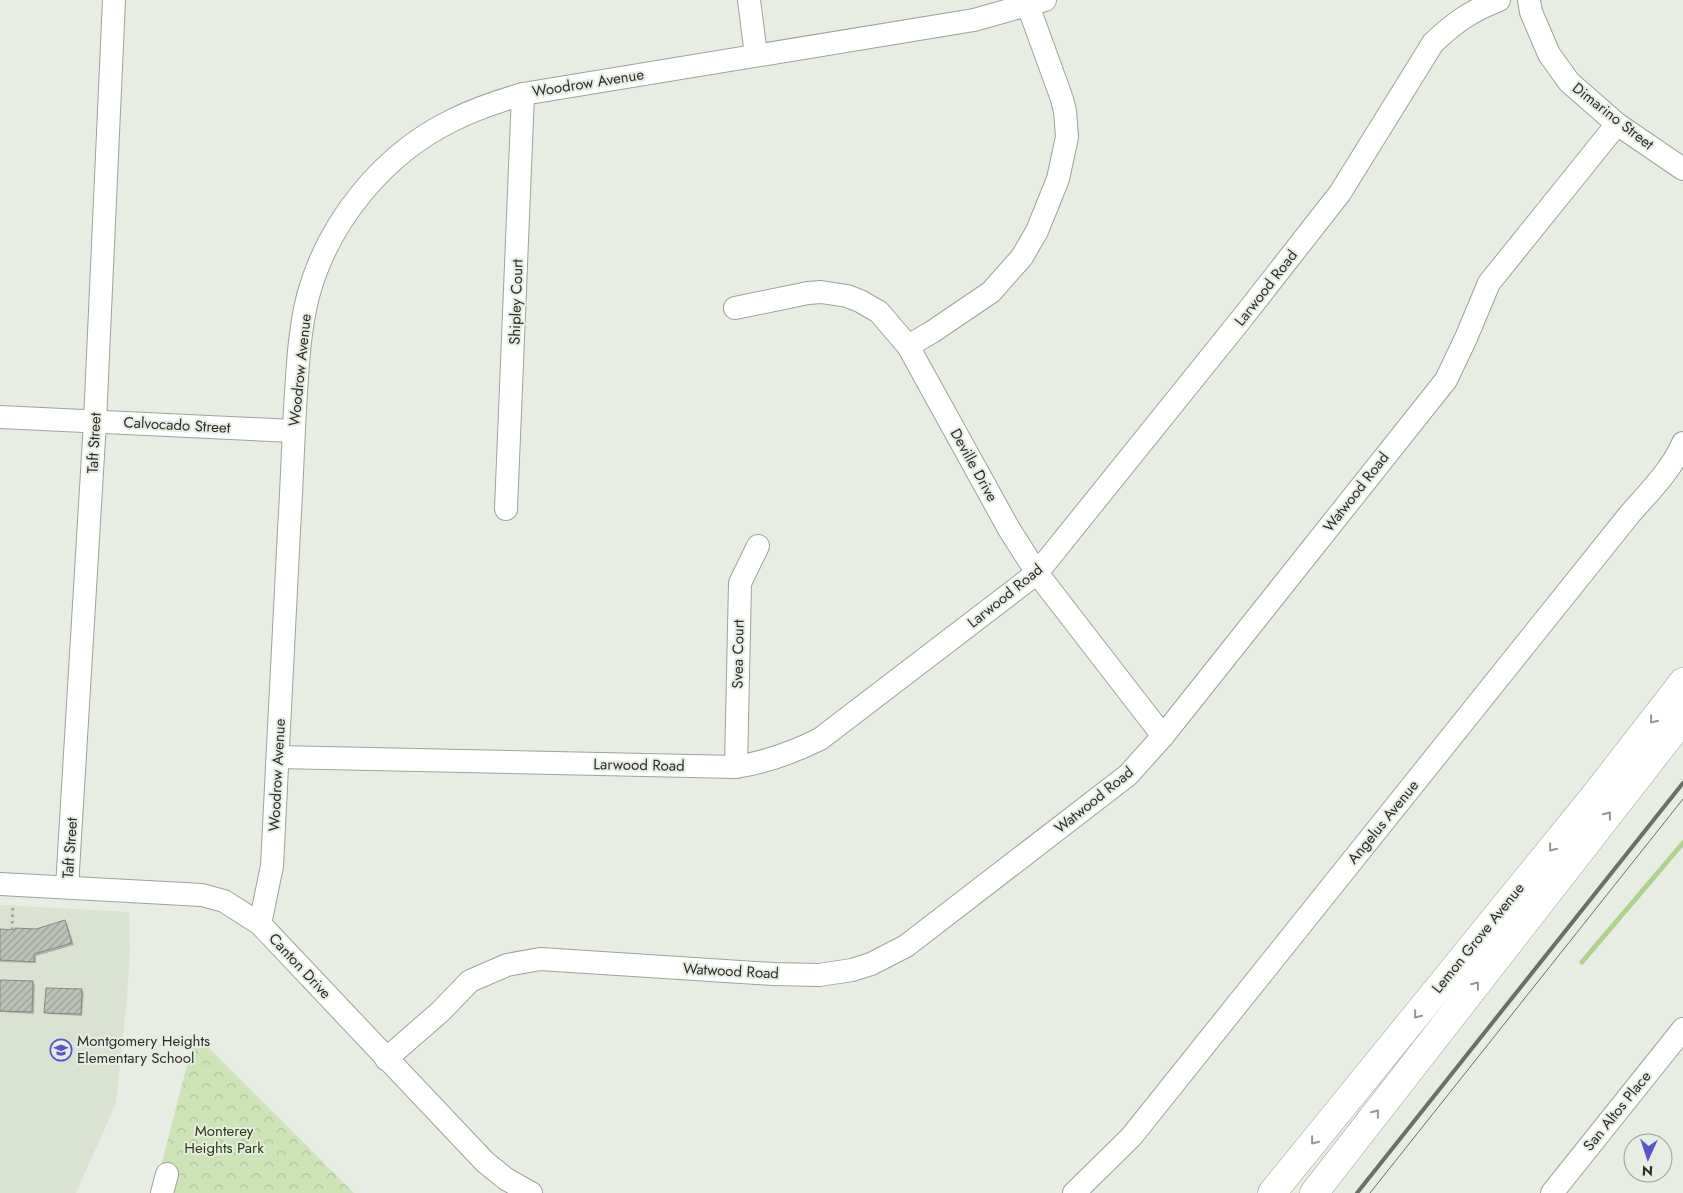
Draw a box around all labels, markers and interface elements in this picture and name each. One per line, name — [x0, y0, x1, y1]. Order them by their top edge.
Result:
street label: Woodrow Avenue — [531, 63, 646, 103]
street label: Dimarino Street — [1567, 77, 1659, 155]
street label: Larwood Road — [1229, 245, 1303, 331]
street label: Shipley Court — [504, 258, 529, 345]
street label: Woodrow Avenue — [283, 312, 317, 427]
street label: Calvocado Street — [123, 411, 231, 439]
street label: Taft Street — [81, 412, 107, 474]
street label: Deville Drive — [945, 424, 1003, 506]
street label: Watwood Road — [1318, 447, 1394, 537]
street label: Larwood Road — [963, 559, 1047, 633]
street label: Svea Court — [726, 619, 750, 689]
one-way arrow — [1650, 715, 1659, 724]
street label: Woodrow Avenue — [263, 718, 291, 832]
street label: Larwood Road — [593, 753, 685, 777]
street label: Watwood Road — [1050, 761, 1138, 839]
street label: Angelus Avenue — [1342, 775, 1424, 869]
one-way arrow — [1602, 811, 1611, 821]
street label: Taft Street — [57, 816, 83, 879]
one-way arrow — [1550, 842, 1558, 851]
street label: Lemon Grove Avenue — [1426, 878, 1530, 998]
street label: Canton Drive — [264, 928, 336, 1004]
street label: Watwood Road — [683, 958, 779, 984]
one-way arrow — [1470, 982, 1478, 991]
one-way arrow — [1413, 1009, 1422, 1018]
place label: Montgomery Heights Elementary School — [77, 1030, 210, 1069]
school or university icon: Montgomery Heights Elementary School — [49, 1038, 73, 1062]
street label: San Altos Place — [1578, 1066, 1656, 1156]
one-way arrow — [1370, 1109, 1379, 1119]
park label: Monterey Heights Park — [184, 1120, 264, 1159]
north arrow — [1623, 1133, 1673, 1183]
one-way arrow — [1312, 1135, 1320, 1144]
text: N — [1641, 1161, 1653, 1181]

